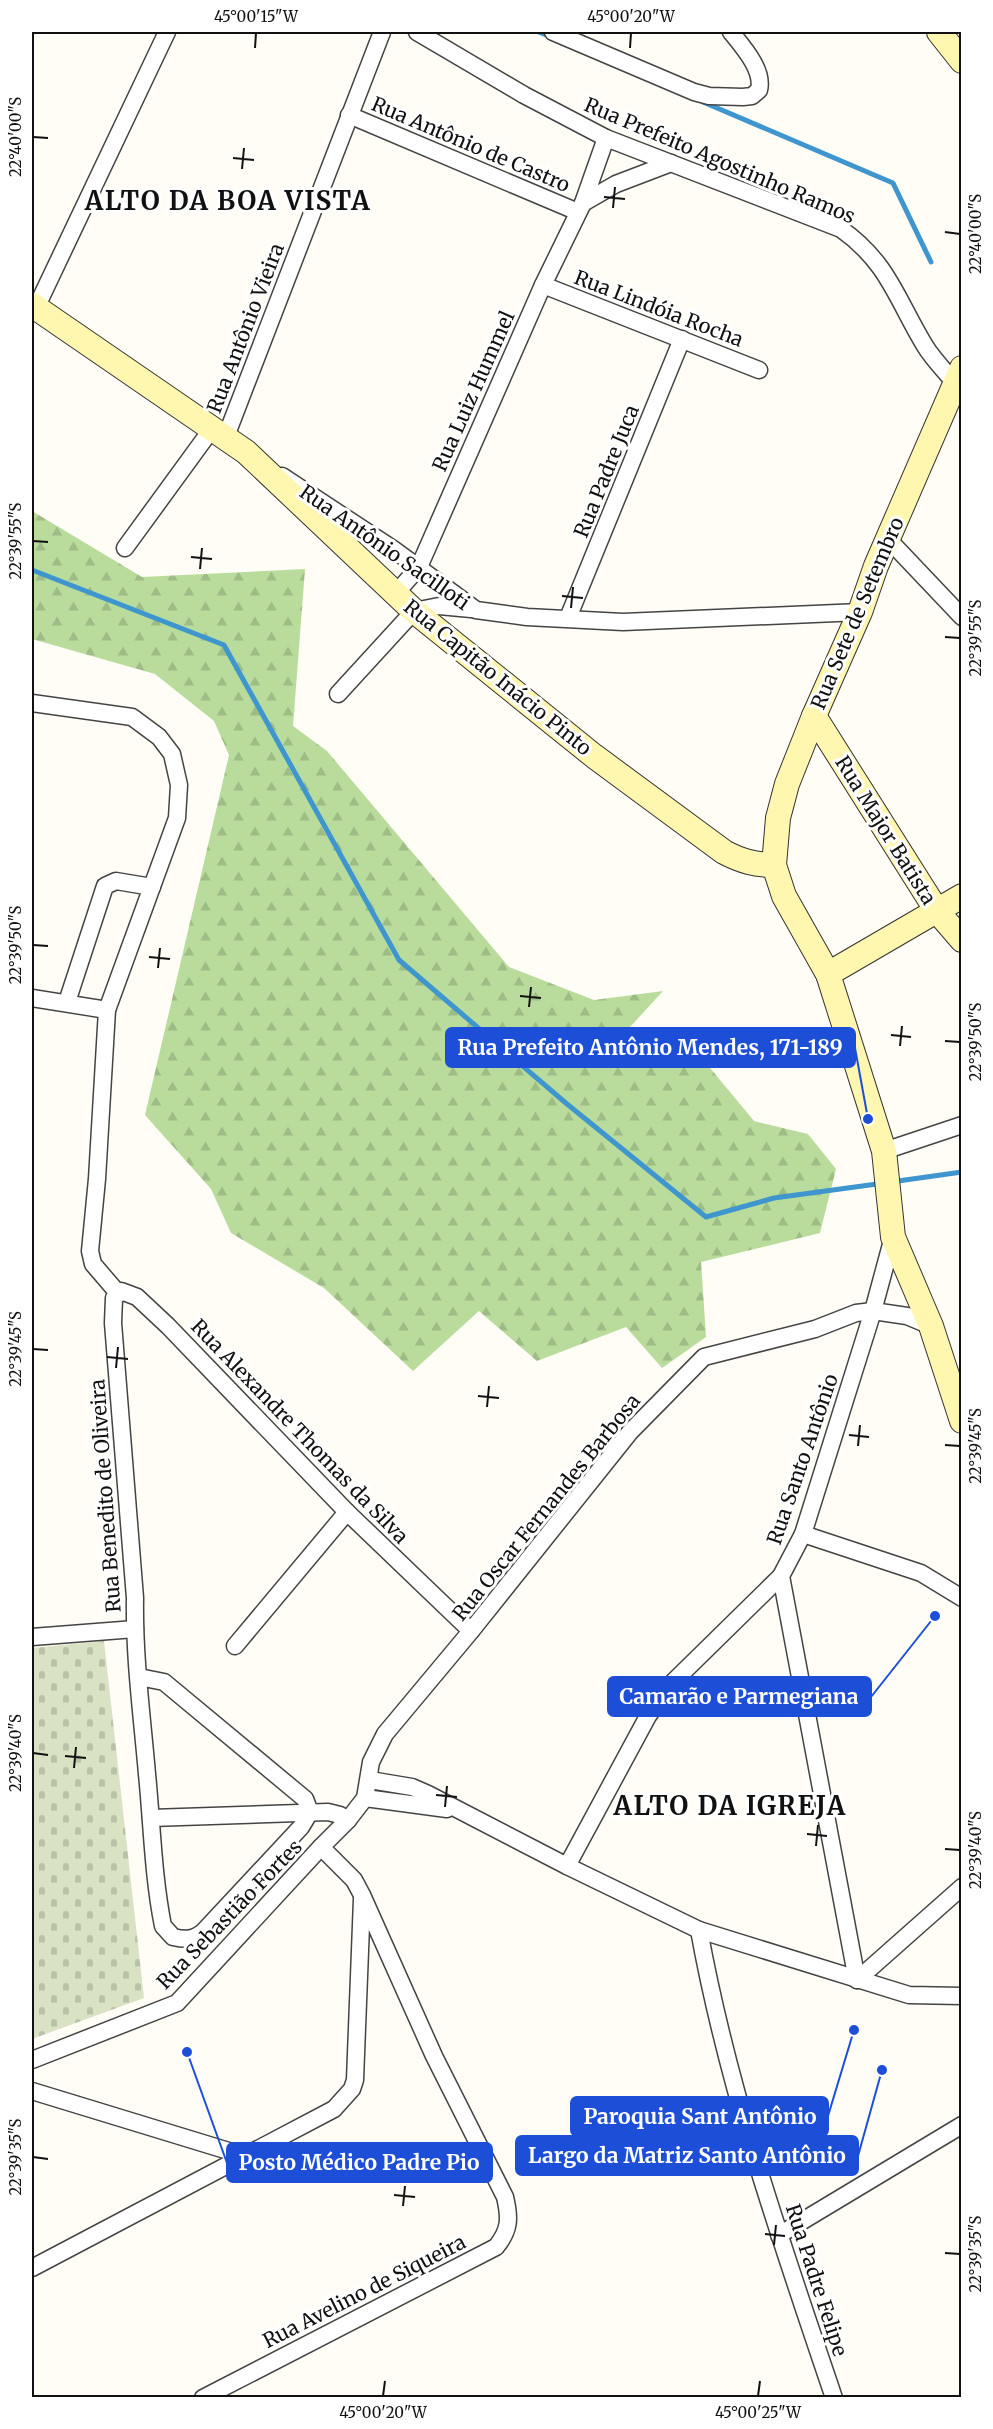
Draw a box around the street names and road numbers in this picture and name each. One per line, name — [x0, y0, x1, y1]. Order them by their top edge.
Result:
street label: Rua Antônio de Castro — [368, 91, 574, 197]
street label: Rua Prefeito Agostinho Ramos — [581, 91, 859, 229]
street label: Rua Antônio Vieira — [201, 239, 289, 416]
street label: Rua Lindóia Rocha — [571, 264, 747, 352]
street label: Rua Luiz Hummel — [426, 307, 520, 475]
street label: Rua Padre Juca — [568, 401, 644, 541]
street label: Rua Antônio Sacilloti — [295, 479, 475, 615]
street label: Rua Sete de Setembro — [805, 513, 909, 713]
street label: Rua Capitão Inácio Pinto — [399, 594, 597, 761]
street label: Rua Major Batista — [830, 751, 942, 909]
street label: Rua Alexandre Thomas da Silva — [186, 1314, 414, 1549]
street label: Rua Santo Antônio — [761, 1370, 843, 1548]
street label: Rua Benedito de Oliveira — [84, 1378, 126, 1613]
street label: Rua Oscar Fernandes Barbosa — [447, 1388, 645, 1625]
street label: Rua Sebastião Fortes — [151, 1834, 307, 1994]
street label: Rua Padre Felipe — [781, 2201, 853, 2359]
street label: Rua Avelino de Siqueira — [258, 2229, 470, 2353]

